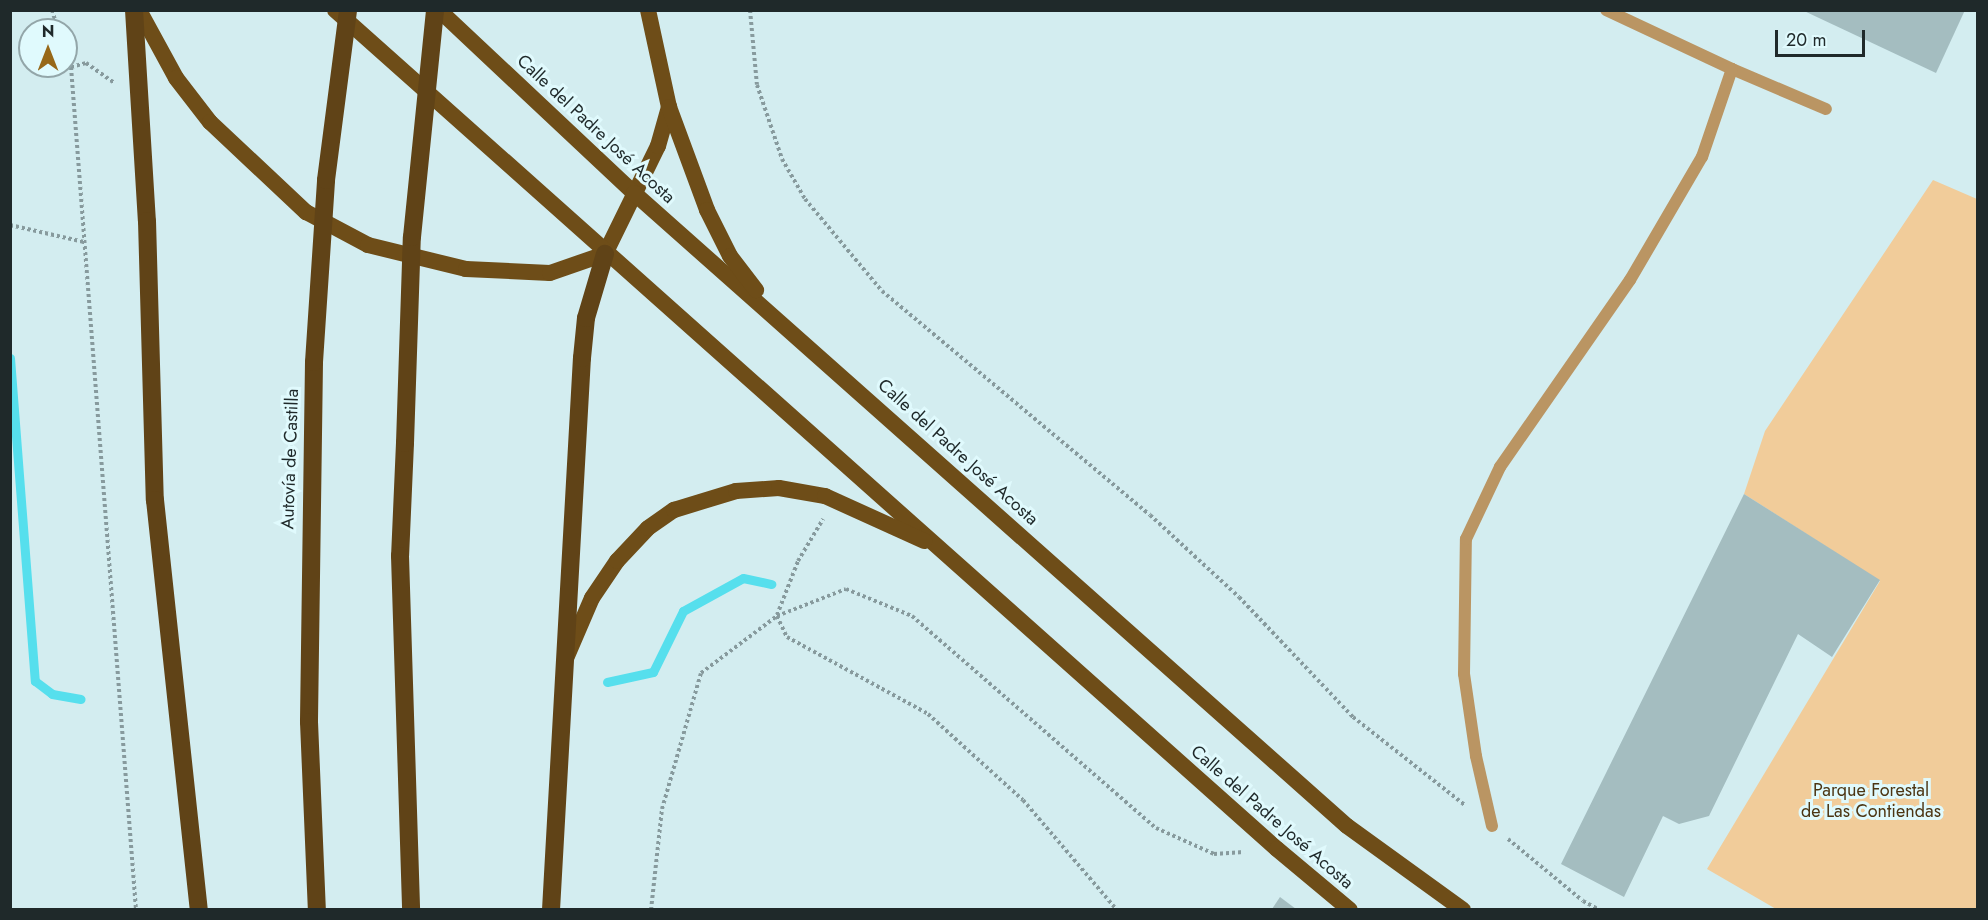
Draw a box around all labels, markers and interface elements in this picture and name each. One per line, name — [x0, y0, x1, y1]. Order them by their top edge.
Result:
north arrow — [18, 18, 78, 78]
scale bar — [1778, 18, 1868, 56]
text: N — [42, 20, 54, 43]
text: 20 m — [1786, 27, 1826, 53]
street label: Calle del Padre José Acosta — [512, 50, 680, 208]
street label: Calle del Padre José Acosta — [873, 374, 1043, 530]
street label: Autovía de Castilla — [277, 388, 303, 530]
street label: Calle del Padre José Acosta — [1186, 740, 1358, 894]
park label: Parque Forestal de Las Contiendas — [1801, 780, 1941, 822]

